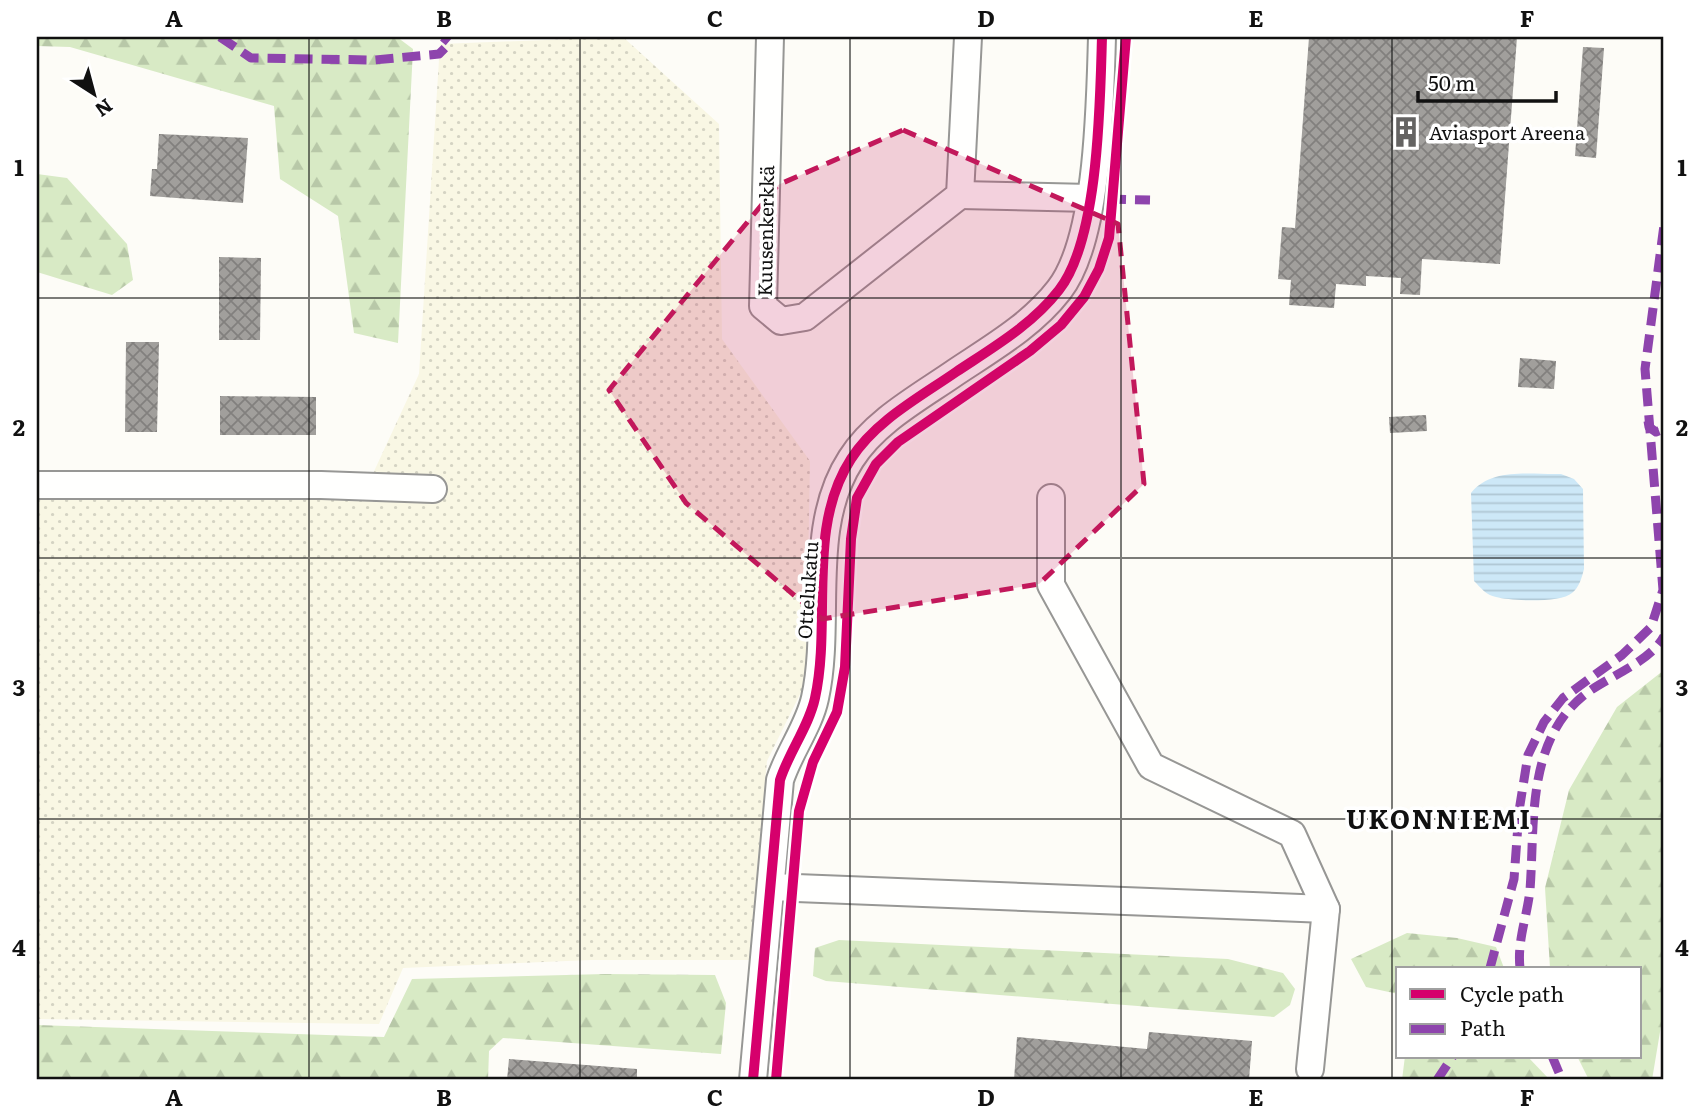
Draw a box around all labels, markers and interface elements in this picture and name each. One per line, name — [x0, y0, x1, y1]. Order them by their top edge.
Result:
text: A — [165, 0, 183, 34]
text: B — [436, 0, 452, 34]
text: C — [707, 0, 723, 34]
text: D — [977, 0, 995, 34]
text: E — [1248, 0, 1264, 34]
text: F — [1520, 0, 1535, 34]
north arrow — [60, 60, 130, 130]
scale bar — [1418, 60, 1556, 104]
text: 50 m — [1428, 66, 1475, 97]
text: N — [90, 93, 119, 125]
building icon: Aviasport Areena — [1389, 115, 1423, 149]
place label: Aviasport Areena — [1429, 118, 1586, 146]
text: 1 — [14, 149, 24, 183]
text: 1 — [1677, 149, 1687, 183]
street label: Kuusenkerkkä — [750, 164, 780, 297]
text: 2 — [13, 409, 25, 443]
text: 2 — [1676, 409, 1688, 443]
street label: Ottelukatu — [790, 540, 824, 640]
text: 3 — [13, 669, 25, 703]
text: 3 — [1676, 669, 1688, 703]
district label: UKONNIEMI — [1346, 798, 1532, 837]
text: 4 — [12, 929, 26, 963]
text: 4 — [1675, 929, 1689, 963]
legend — [1396, 967, 1642, 1058]
text: Cycle path — [1460, 977, 1564, 1008]
text: Path — [1460, 1011, 1506, 1042]
text: A — [165, 1079, 183, 1113]
text: B — [436, 1079, 452, 1113]
text: C — [707, 1079, 723, 1113]
text: D — [977, 1079, 995, 1113]
text: E — [1248, 1079, 1264, 1113]
text: F — [1520, 1079, 1535, 1113]

